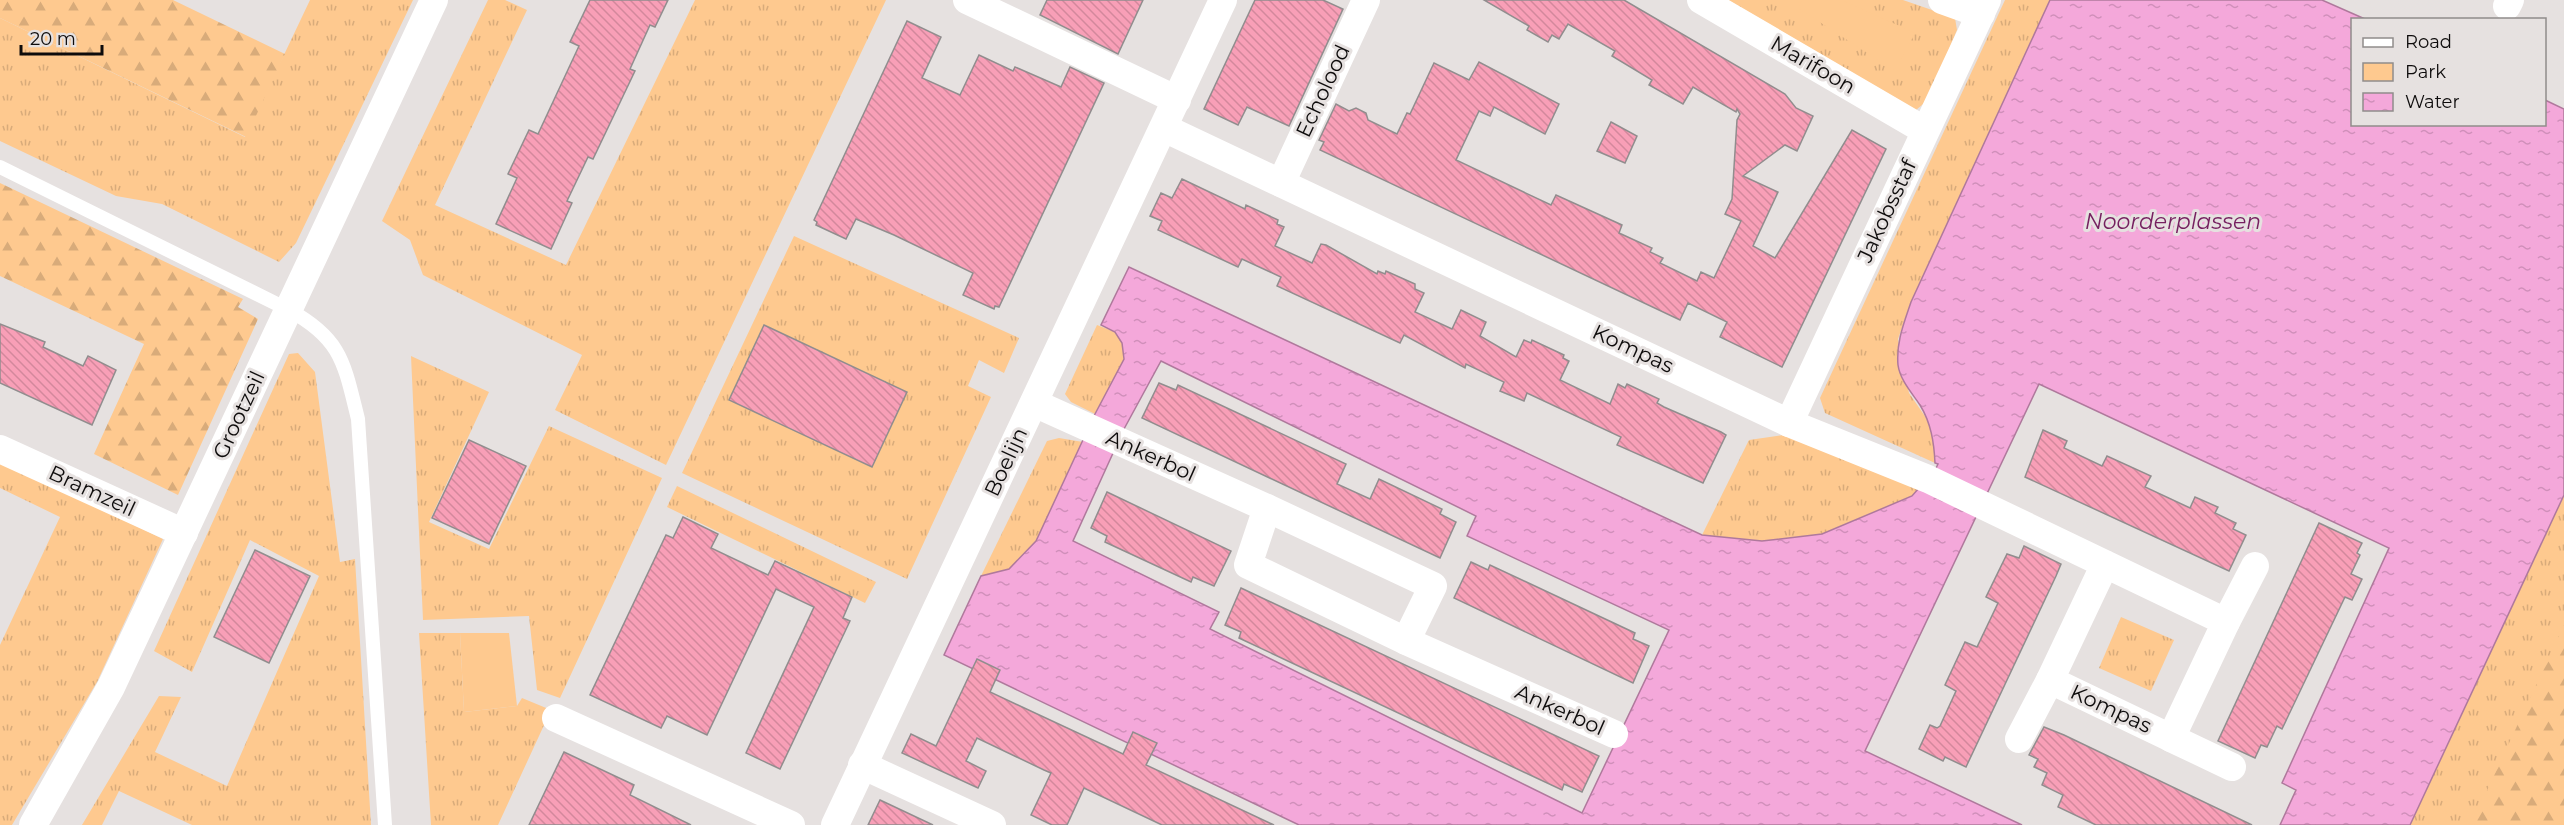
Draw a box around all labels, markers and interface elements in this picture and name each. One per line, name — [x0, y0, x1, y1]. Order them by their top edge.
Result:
scale bar — [21, 18, 102, 56]
legend — [2351, 18, 2546, 126]
text: 20 m — [30, 28, 76, 50]
street label: Marifoon — [1766, 30, 1860, 99]
text: Road — [2405, 31, 2452, 53]
street label: Echolood — [1290, 41, 1355, 141]
text: Park — [2405, 61, 2446, 83]
text: Water — [2405, 91, 2460, 113]
street label: Jakobsstaf — [1851, 155, 1922, 267]
water label: Noorderplassen — [2085, 208, 2261, 235]
street label: Kompas — [1589, 319, 1678, 378]
street label: Grootzeil — [207, 367, 270, 463]
street label: Boelijn — [979, 423, 1032, 500]
street label: Ankerbol — [1103, 425, 1200, 486]
street label: Bramzeil — [45, 460, 139, 521]
street label: Ankerbol — [1512, 679, 1609, 740]
street label: Kompas — [2067, 679, 2156, 738]

